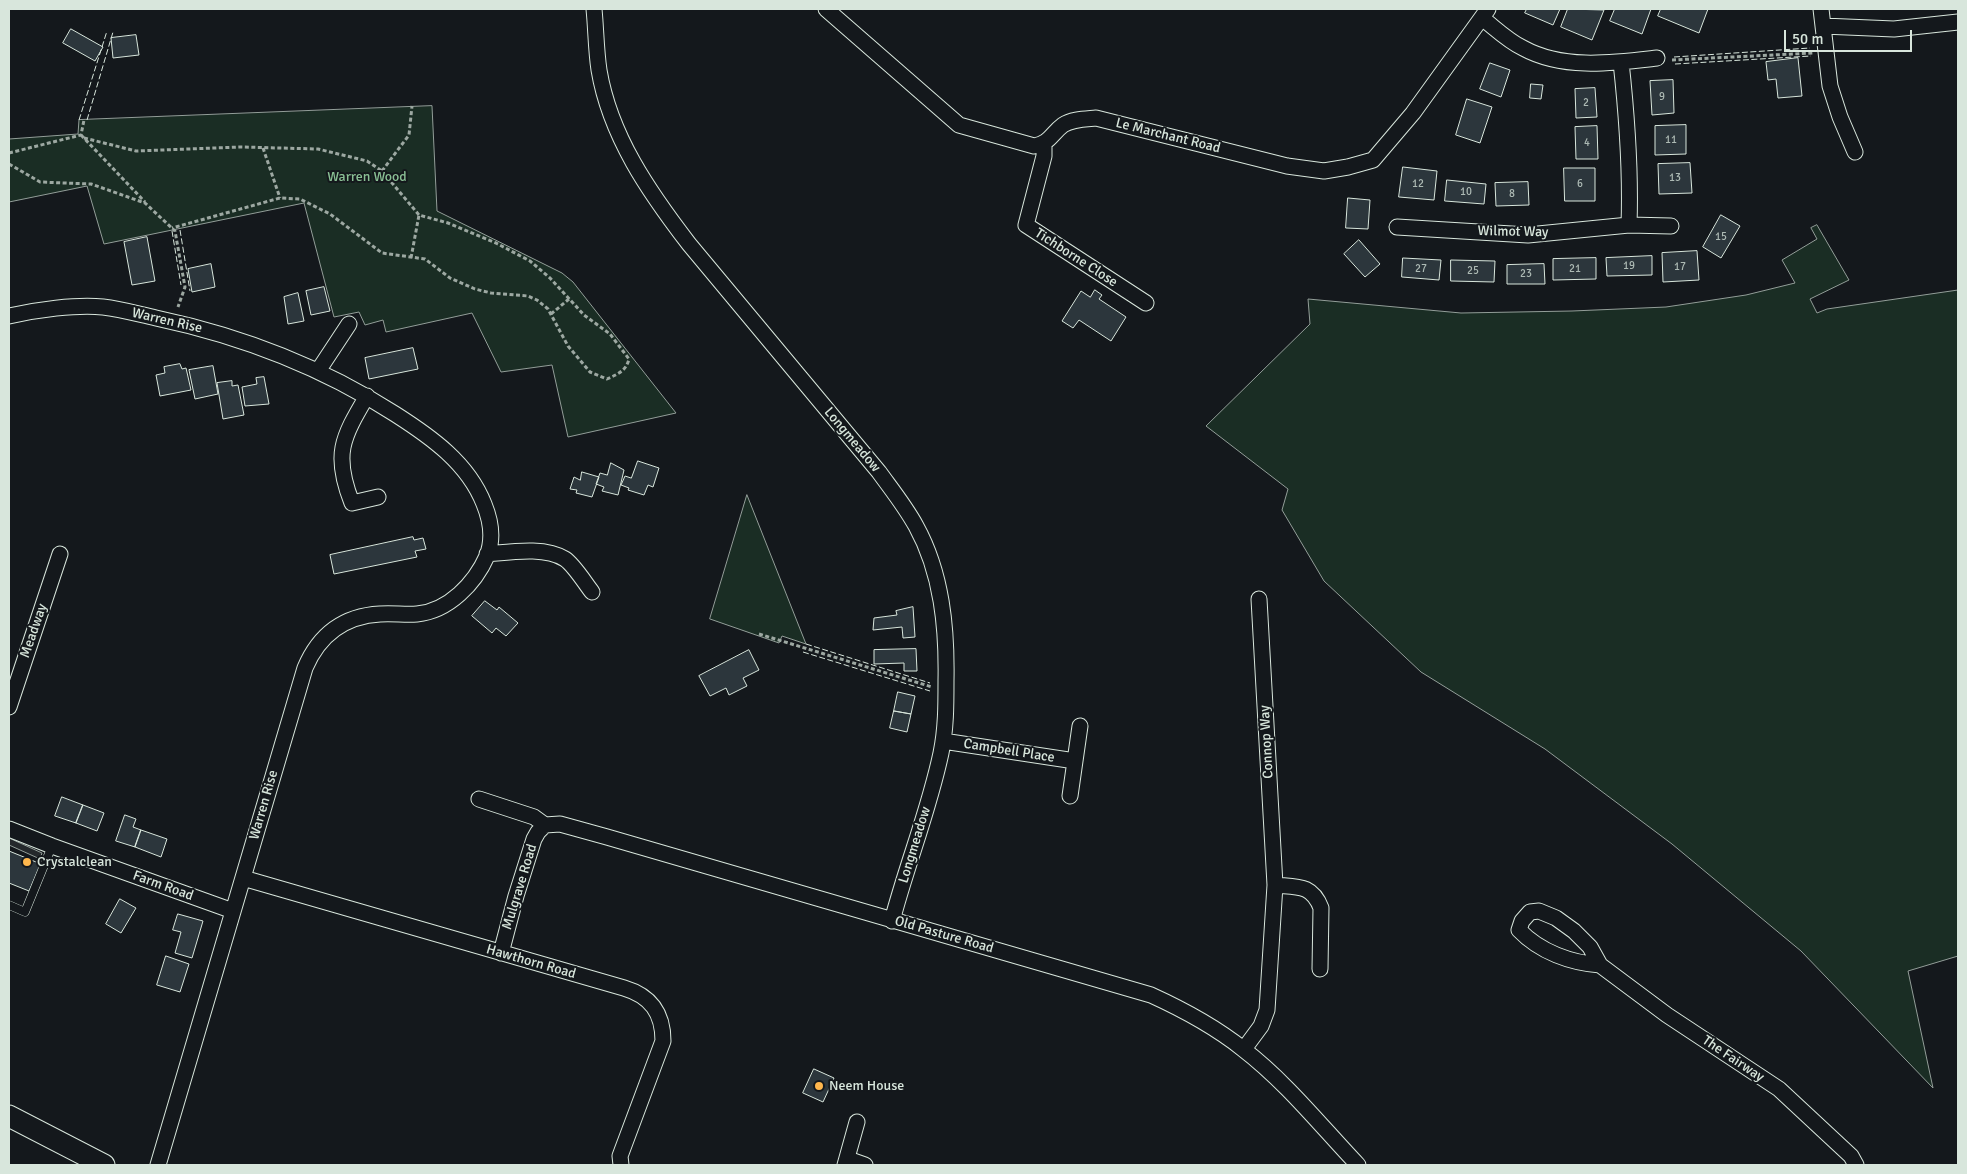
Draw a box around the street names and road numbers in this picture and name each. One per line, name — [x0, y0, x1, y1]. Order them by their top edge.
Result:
street label: Le Marchant Road — [1114, 115, 1222, 157]
street label: Wilmot Way — [1477, 223, 1549, 241]
street label: Tichborne Close — [1031, 225, 1121, 291]
street label: Warren Rise — [130, 305, 204, 337]
street label: Longmeadow — [820, 404, 884, 476]
street label: Meadway — [17, 602, 51, 660]
street label: Connop Way — [1257, 705, 1277, 779]
street label: Campbell Place — [962, 735, 1056, 767]
street label: Warren Rise — [246, 768, 282, 842]
street label: Longmeadow — [895, 805, 935, 885]
street label: Mulgrave Road — [499, 842, 541, 932]
street label: Farm Road — [130, 867, 196, 905]
street label: Old Pasture Road — [893, 913, 995, 957]
street label: Hawthorn Road — [484, 941, 578, 983]
street label: The Fairway — [1699, 1032, 1767, 1086]

